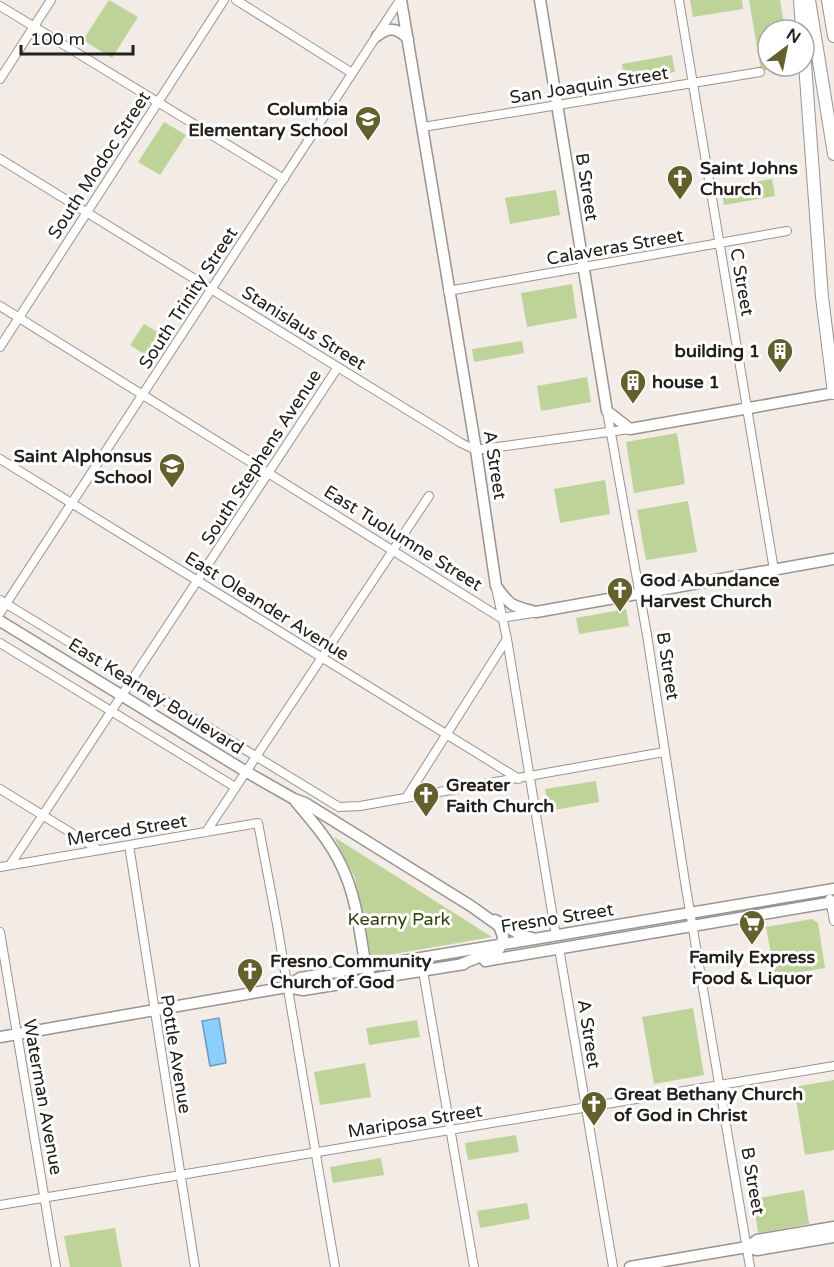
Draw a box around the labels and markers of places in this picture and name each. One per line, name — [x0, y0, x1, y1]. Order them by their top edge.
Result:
place label: Columbia Elementary School — [188, 98, 348, 141]
school or university icon: Columbia Elementary School — [353, 104, 383, 142]
place label: Saint Johns Church — [700, 157, 798, 200]
church icon: Saint Johns Church — [665, 163, 695, 201]
building icon: building 1 — [765, 336, 795, 374]
place label: building 1 — [675, 340, 760, 362]
building icon: house 1 — [618, 367, 648, 405]
place label: house 1 — [652, 371, 720, 393]
place label: Saint Alphonsus School — [14, 445, 152, 488]
school or university icon: Saint Alphonsus School — [157, 451, 187, 489]
place label: God Abundance Harvest Church — [640, 569, 779, 612]
church icon: God Abundance Harvest Church — [605, 575, 635, 613]
place label: Greater Faith Church — [446, 774, 554, 817]
church icon: Greater Faith Church — [411, 780, 441, 818]
supermarket icon: Family Express Food & Liquor — [737, 908, 767, 946]
place label: Family Express Food & Liquor — [689, 946, 815, 989]
place label: Fresno Community Church of God — [270, 950, 432, 993]
church icon: Fresno Community Church of God — [235, 956, 265, 994]
place label: Great Bethany Church of God in Christ — [614, 1083, 803, 1126]
church icon: Great Bethany Church of God in Christ — [579, 1089, 609, 1127]

